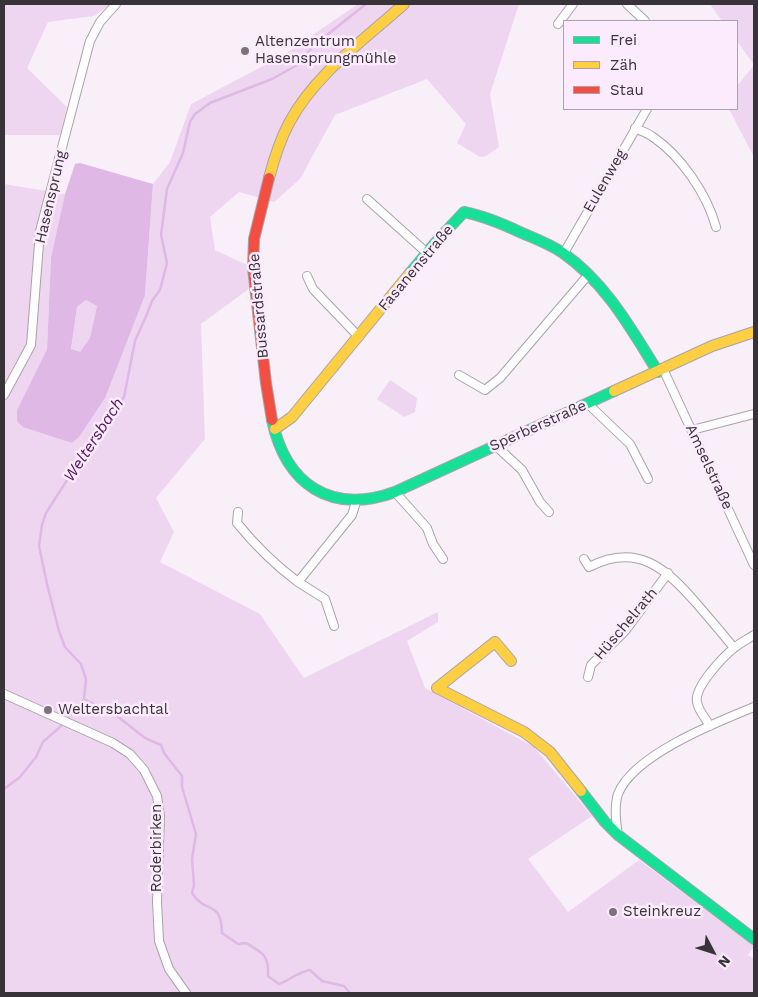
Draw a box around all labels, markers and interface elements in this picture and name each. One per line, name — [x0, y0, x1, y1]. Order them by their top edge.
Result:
legend — [563, 20, 738, 110]
text: Frei — [610, 31, 637, 49]
place label: Altenzentrum Hasensprungmühle — [255, 33, 396, 68]
marker: Altenzentrum Hasensprungmühle — [239, 45, 251, 57]
text: Zäh — [610, 56, 637, 74]
text: Stau — [610, 81, 644, 99]
street label: Eulenweg — [580, 146, 630, 216]
street label: Hasensprung — [32, 149, 70, 245]
street label: Fasanenstraße — [375, 221, 457, 315]
street label: Bussardstraße — [245, 253, 273, 359]
water label: Weltersbach — [60, 395, 128, 485]
street label: Sperberstraße — [487, 397, 589, 455]
street label: Amselstraße — [681, 422, 737, 512]
street label: Hüschelrath — [591, 584, 661, 664]
place label: Weltersbachtal — [58, 701, 168, 719]
marker: Weltersbachtal — [42, 704, 54, 716]
street label: Roderbirken — [148, 804, 166, 892]
place label: Steinkreuz — [623, 903, 701, 921]
marker: Steinkreuz — [607, 906, 619, 918]
north arrow — [688, 927, 738, 977]
text: N — [715, 953, 734, 971]

